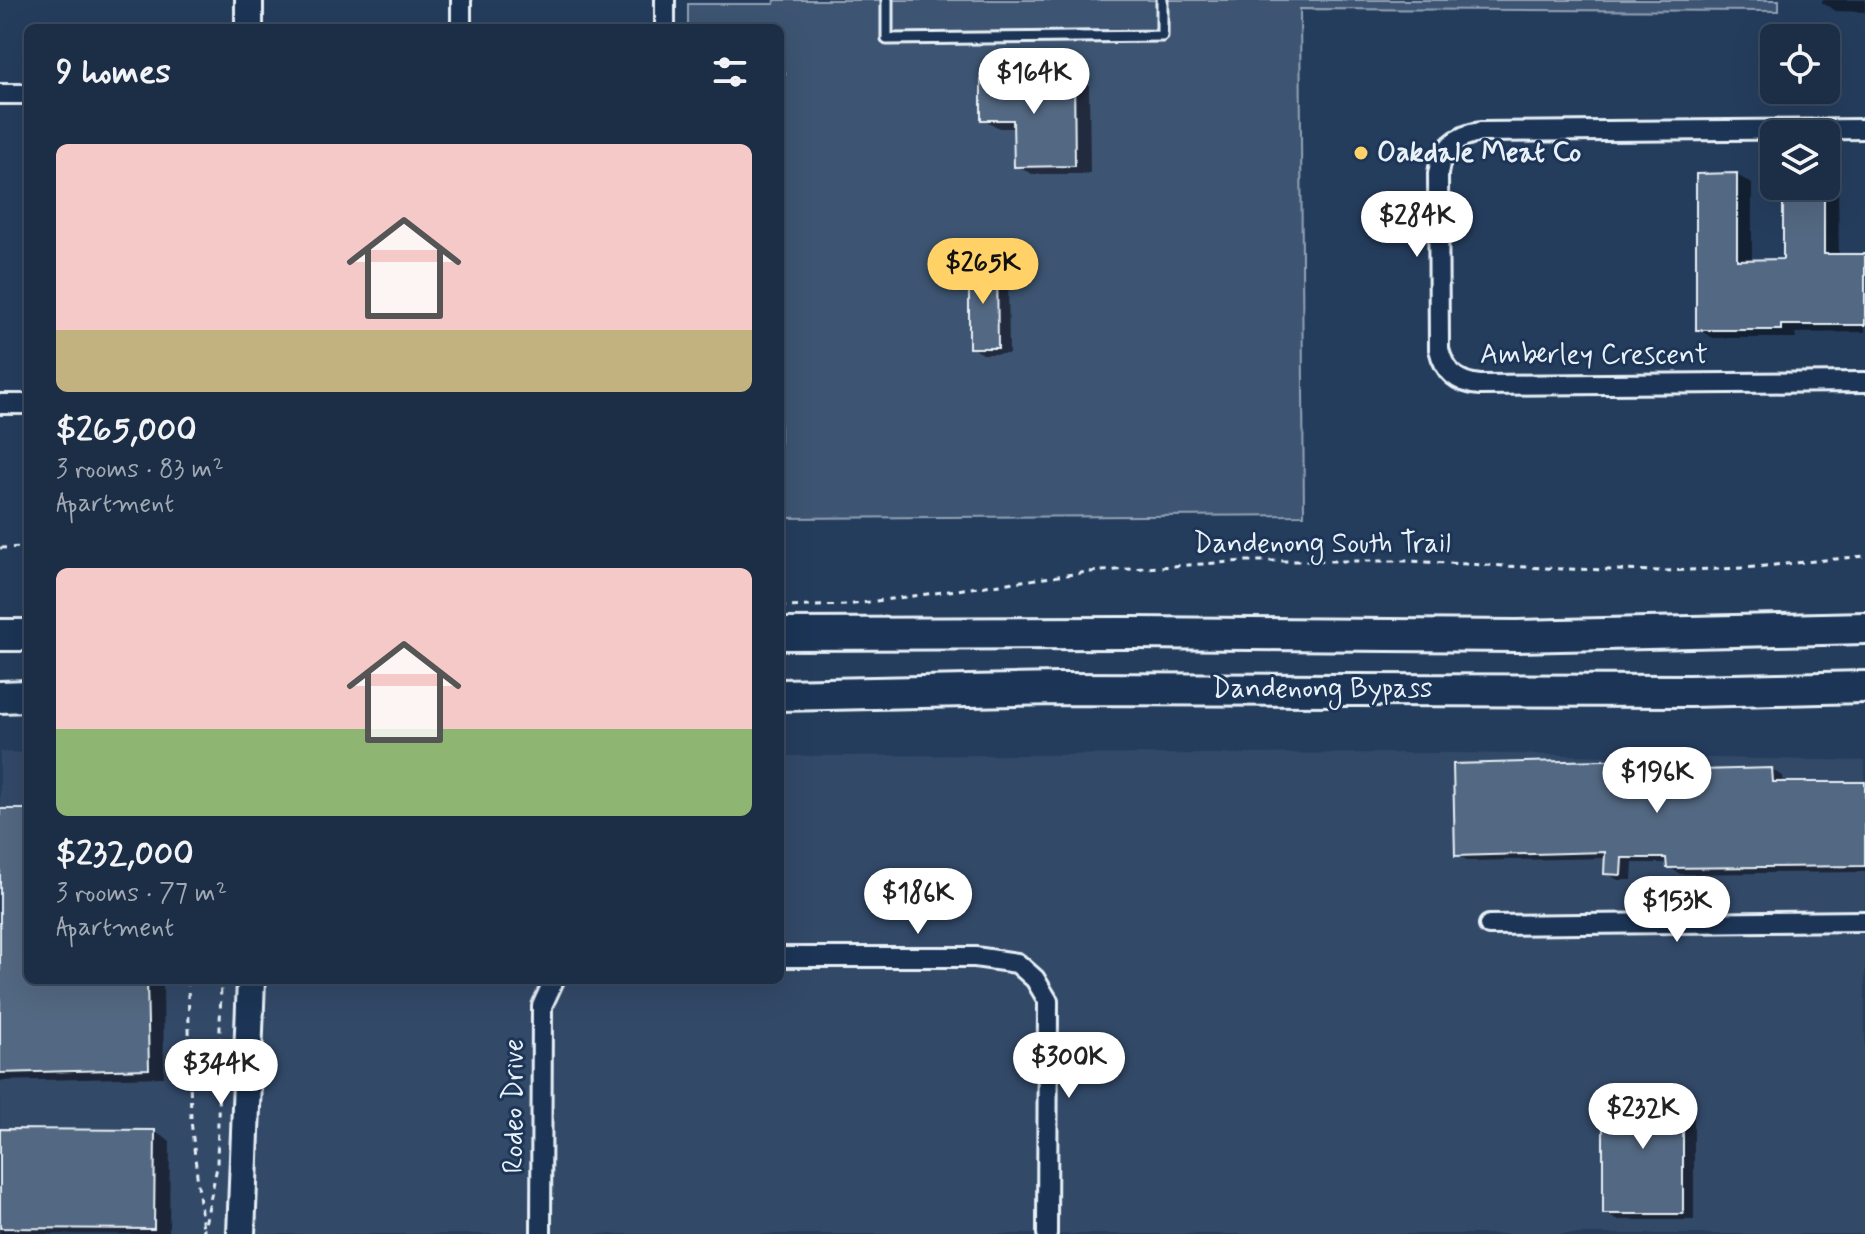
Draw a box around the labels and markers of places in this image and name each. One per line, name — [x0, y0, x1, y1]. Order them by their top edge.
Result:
pin: $164K — [978, 48, 1090, 116]
place label: Oakdale Meat Co — [1377, 135, 1581, 172]
marker: Oakdale Meat Co — [1352, 144, 1370, 162]
pin: $284K — [1361, 191, 1473, 259]
pin: $265K — [927, 238, 1039, 306]
pin: $196K — [1601, 747, 1713, 815]
pin: $186K — [862, 868, 974, 936]
pin: $153K — [1621, 876, 1733, 944]
pin: $300K — [1013, 1032, 1125, 1100]
pin: $344K — [165, 1039, 277, 1107]
pin: $232K — [1587, 1083, 1699, 1151]

